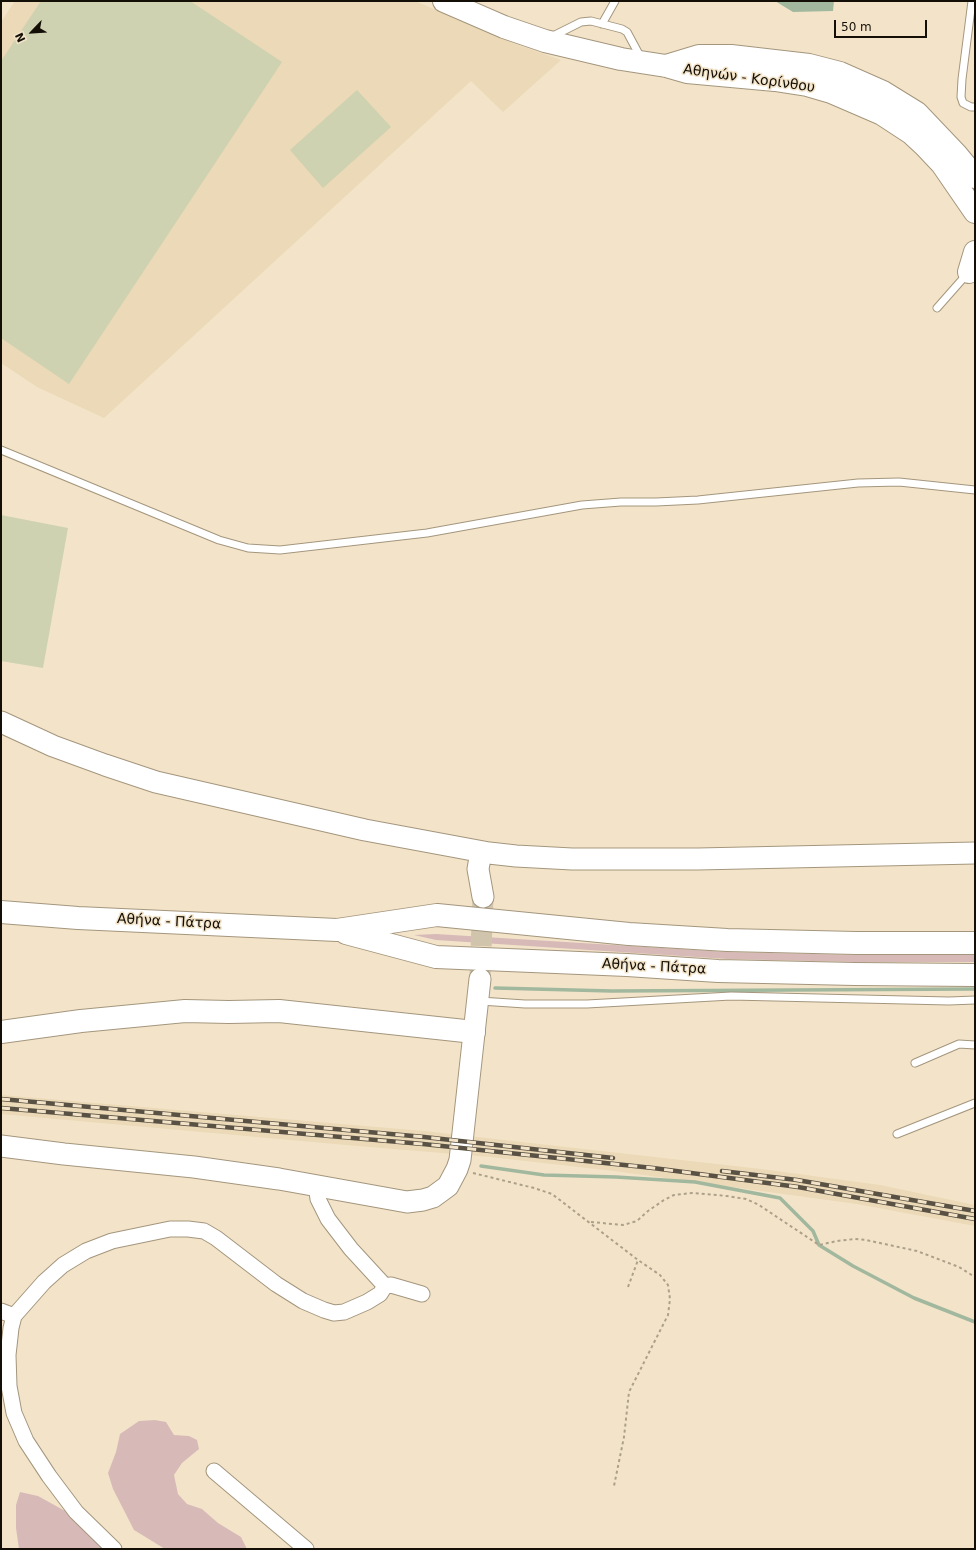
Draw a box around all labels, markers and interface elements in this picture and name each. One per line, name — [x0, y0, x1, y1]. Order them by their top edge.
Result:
north arrow — [12, 12, 52, 52]
scale bar — [836, 12, 929, 38]
text: 50 m — [841, 20, 872, 34]
text: N — [13, 30, 29, 44]
street label: Αθηνών - Κορίνθου — [682, 61, 816, 97]
street label: Αθήνα - Πάτρα — [116, 911, 222, 933]
street label: Αθήνα - Πάτρα — [601, 956, 707, 978]

